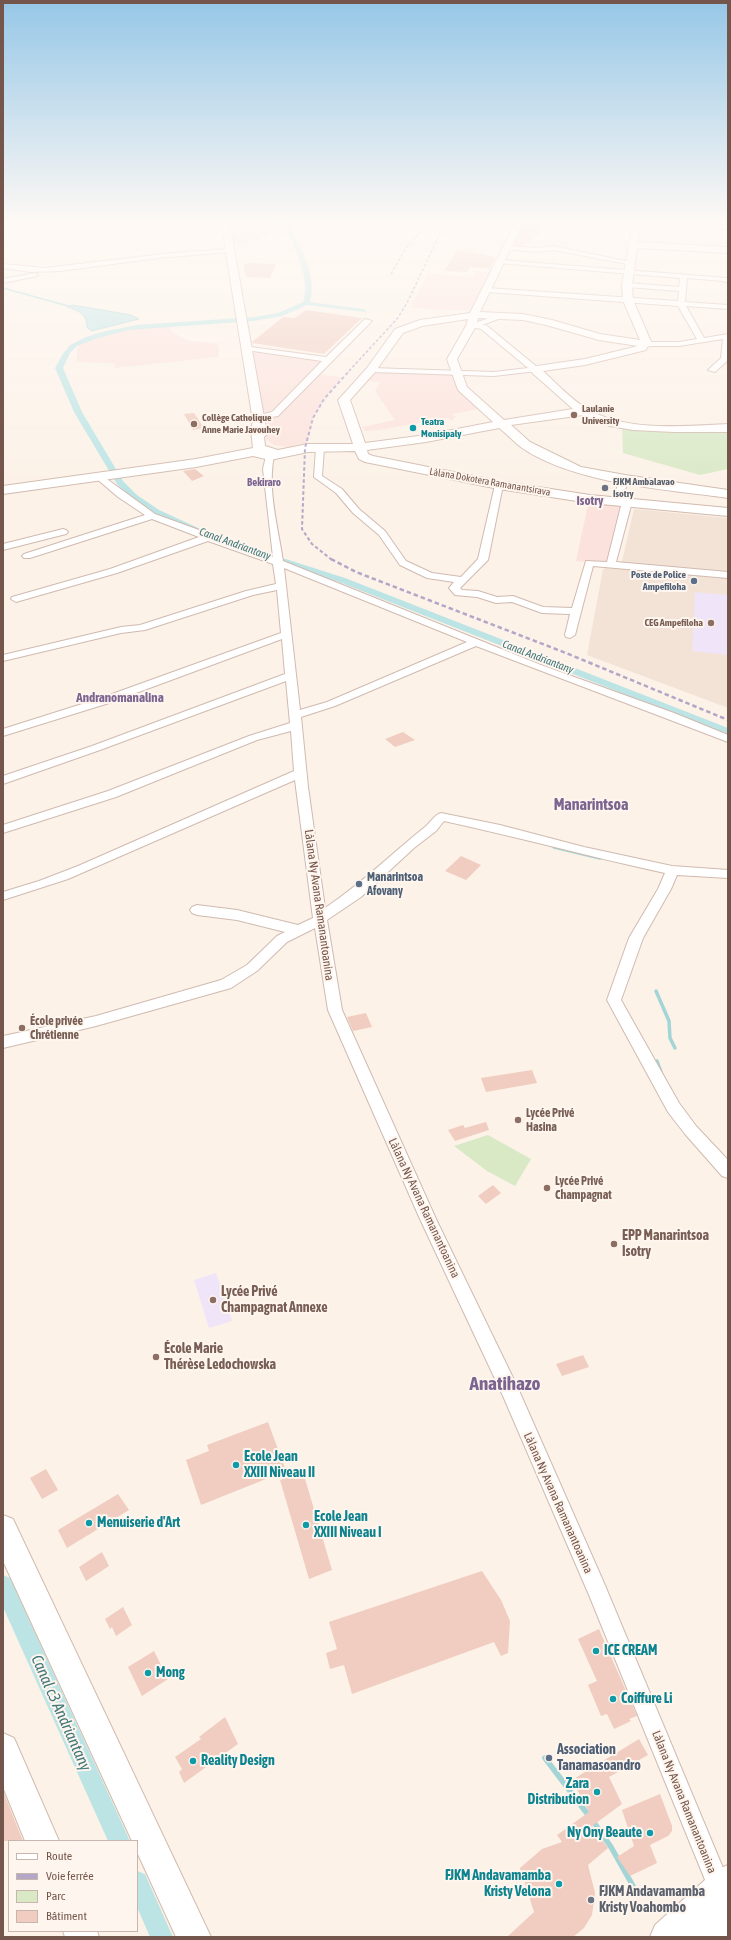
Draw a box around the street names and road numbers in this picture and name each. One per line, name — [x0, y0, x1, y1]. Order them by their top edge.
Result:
street label: Làlana Dokotera Ramanantsirava — [429, 465, 551, 499]
street label: Làlana Ny Avana Ramanantoanina — [301, 828, 337, 982]
street label: Làlana Ny Avana Ramanantoanina — [385, 1136, 463, 1280]
street label: Làlana Ny Avana Ramanantoanina — [520, 1430, 596, 1576]
street label: Làlana Ny Avana Ramanantoanina — [649, 1729, 719, 1875]

